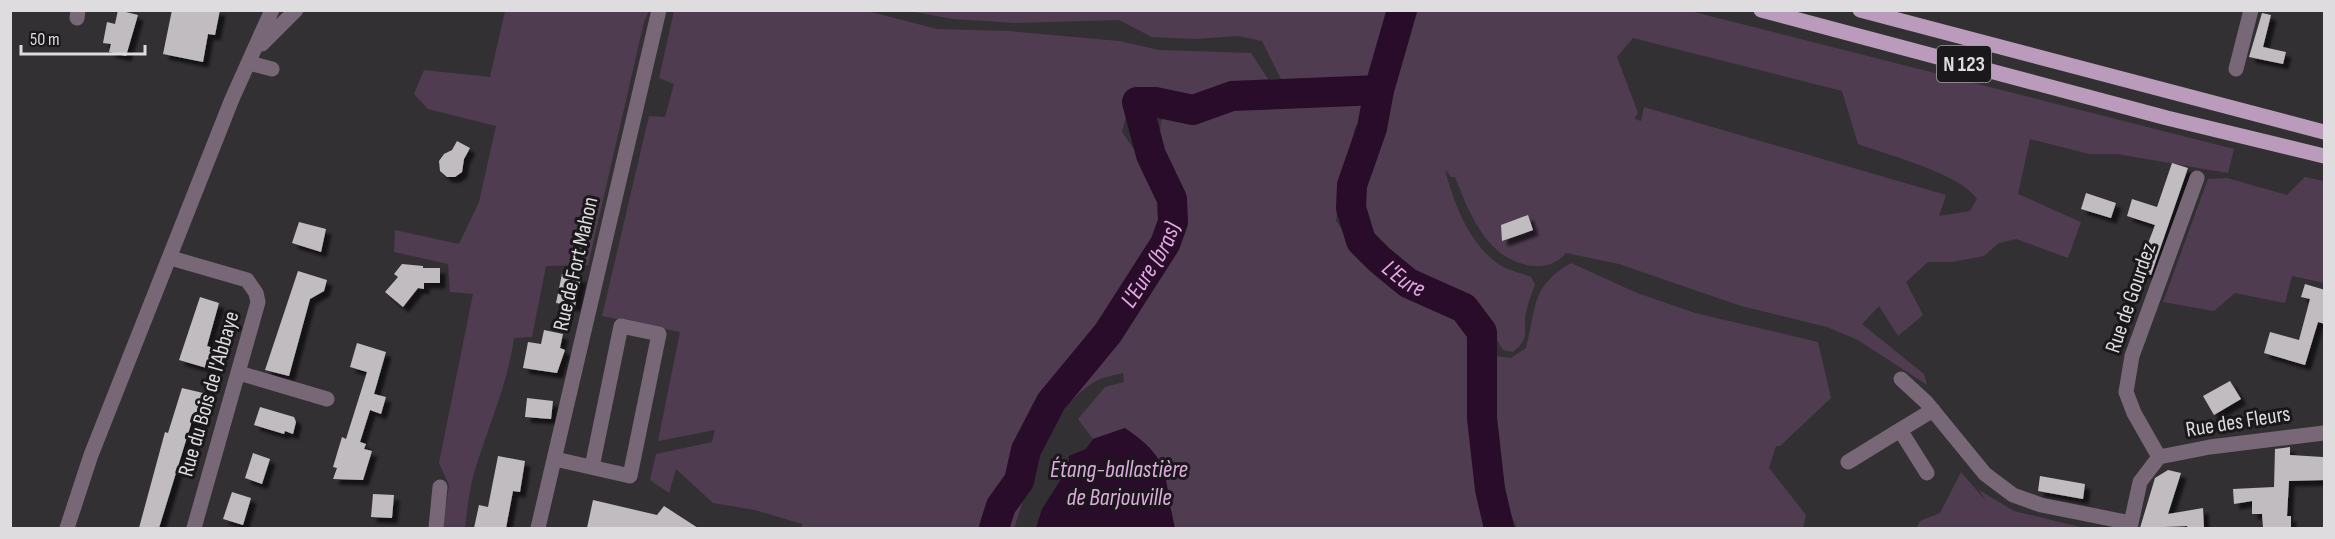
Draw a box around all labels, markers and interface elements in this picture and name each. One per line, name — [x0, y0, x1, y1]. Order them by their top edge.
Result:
scale bar — [21, 18, 146, 56]
text: 50 m — [30, 29, 60, 50]
road number: N 123 — [1937, 46, 1991, 82]
street label: Rue de Fort Mahon — [547, 194, 605, 334]
water label: L'Eure (bras) — [1114, 217, 1187, 313]
street label: Rue de Gourdez — [2100, 239, 2162, 357]
water label: L'Eure — [1376, 253, 1430, 303]
street label: Rue du Bois de l'Abbaye — [173, 308, 245, 480]
street label: Rue des Fleurs — [2184, 400, 2292, 444]
water label: Étang-ballastière de Barjouville — [1050, 455, 1188, 512]

